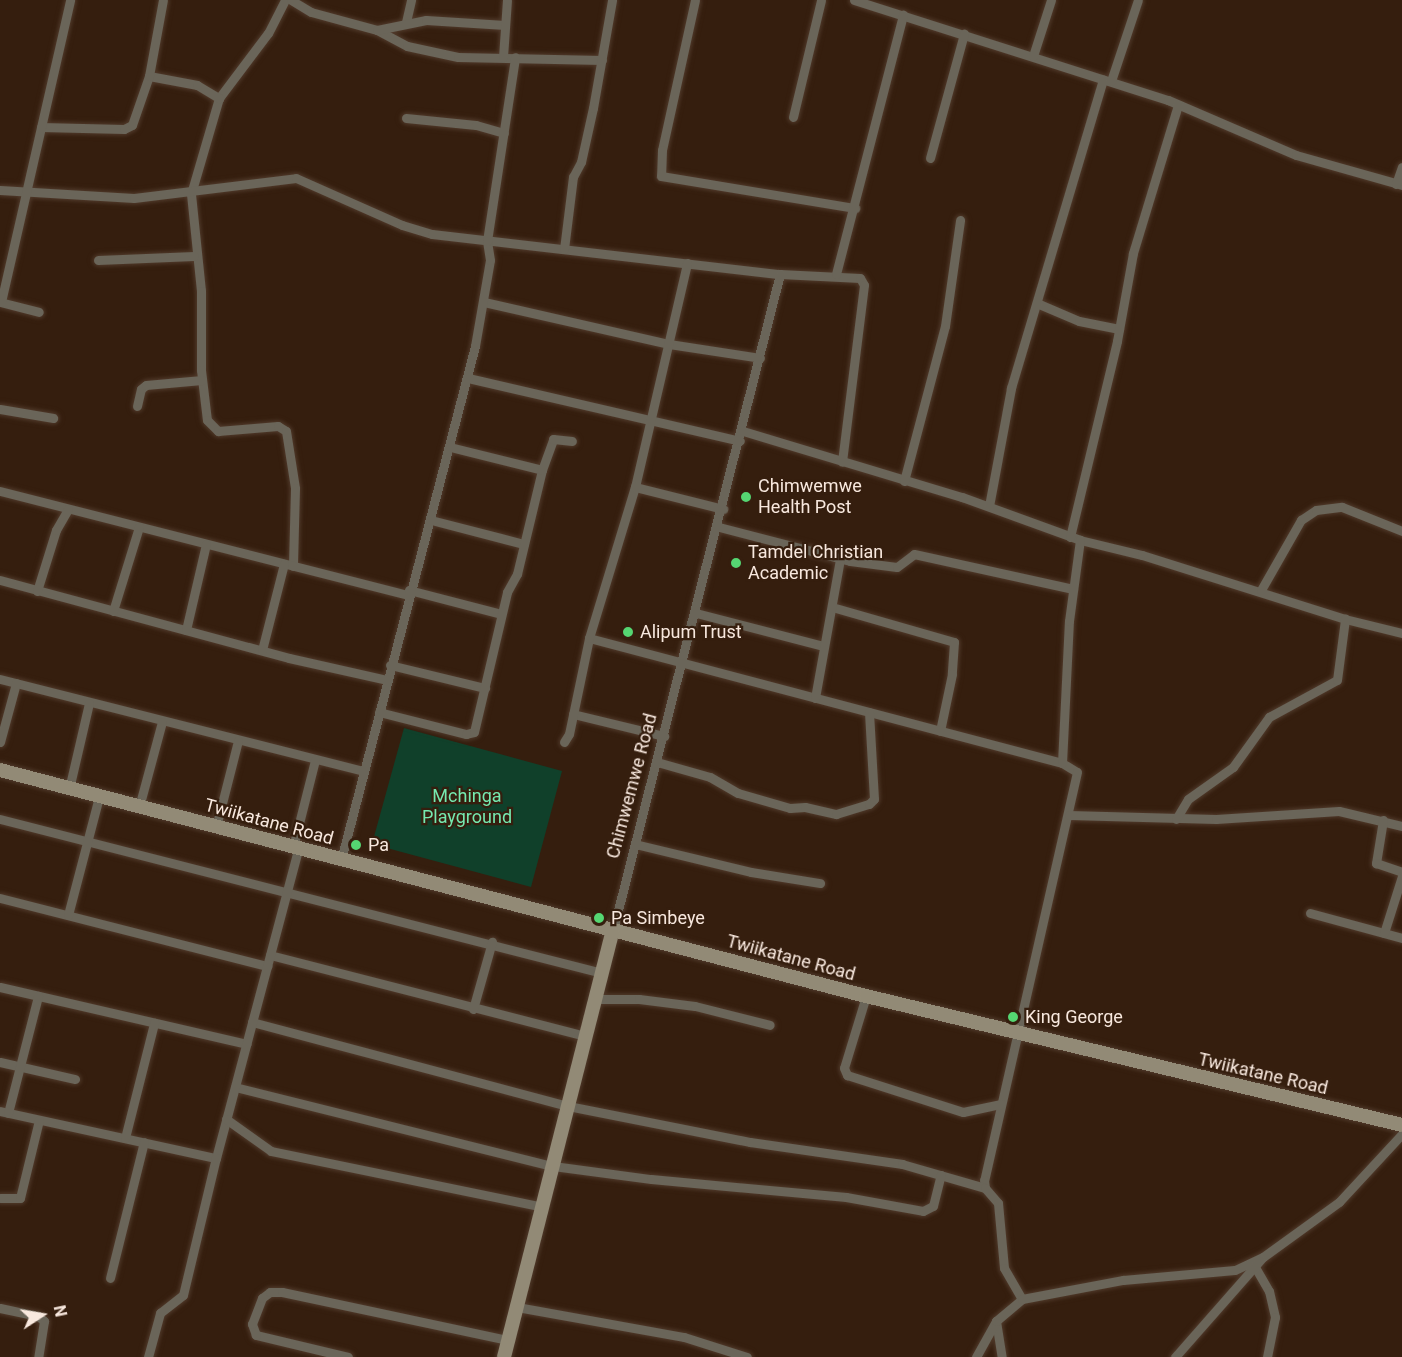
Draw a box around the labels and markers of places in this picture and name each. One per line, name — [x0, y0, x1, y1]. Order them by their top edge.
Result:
place label: Chimwemwe Health Post — [758, 476, 862, 518]
marker: Chimwemwe Health Post — [739, 490, 753, 504]
place label: Tamdel Christian Academic — [748, 542, 883, 584]
marker: Tamdel Christian Academic — [729, 556, 743, 570]
place label: Alipum Trust — [640, 621, 742, 643]
marker: Alipum Trust — [621, 625, 635, 639]
place label: Pa — [368, 834, 389, 856]
marker: Pa — [349, 838, 363, 852]
place label: Pa Simbeye — [611, 907, 705, 929]
marker: Pa Simbeye — [592, 911, 606, 925]
place label: King George — [1025, 1006, 1123, 1028]
marker: King George — [1006, 1010, 1020, 1024]

